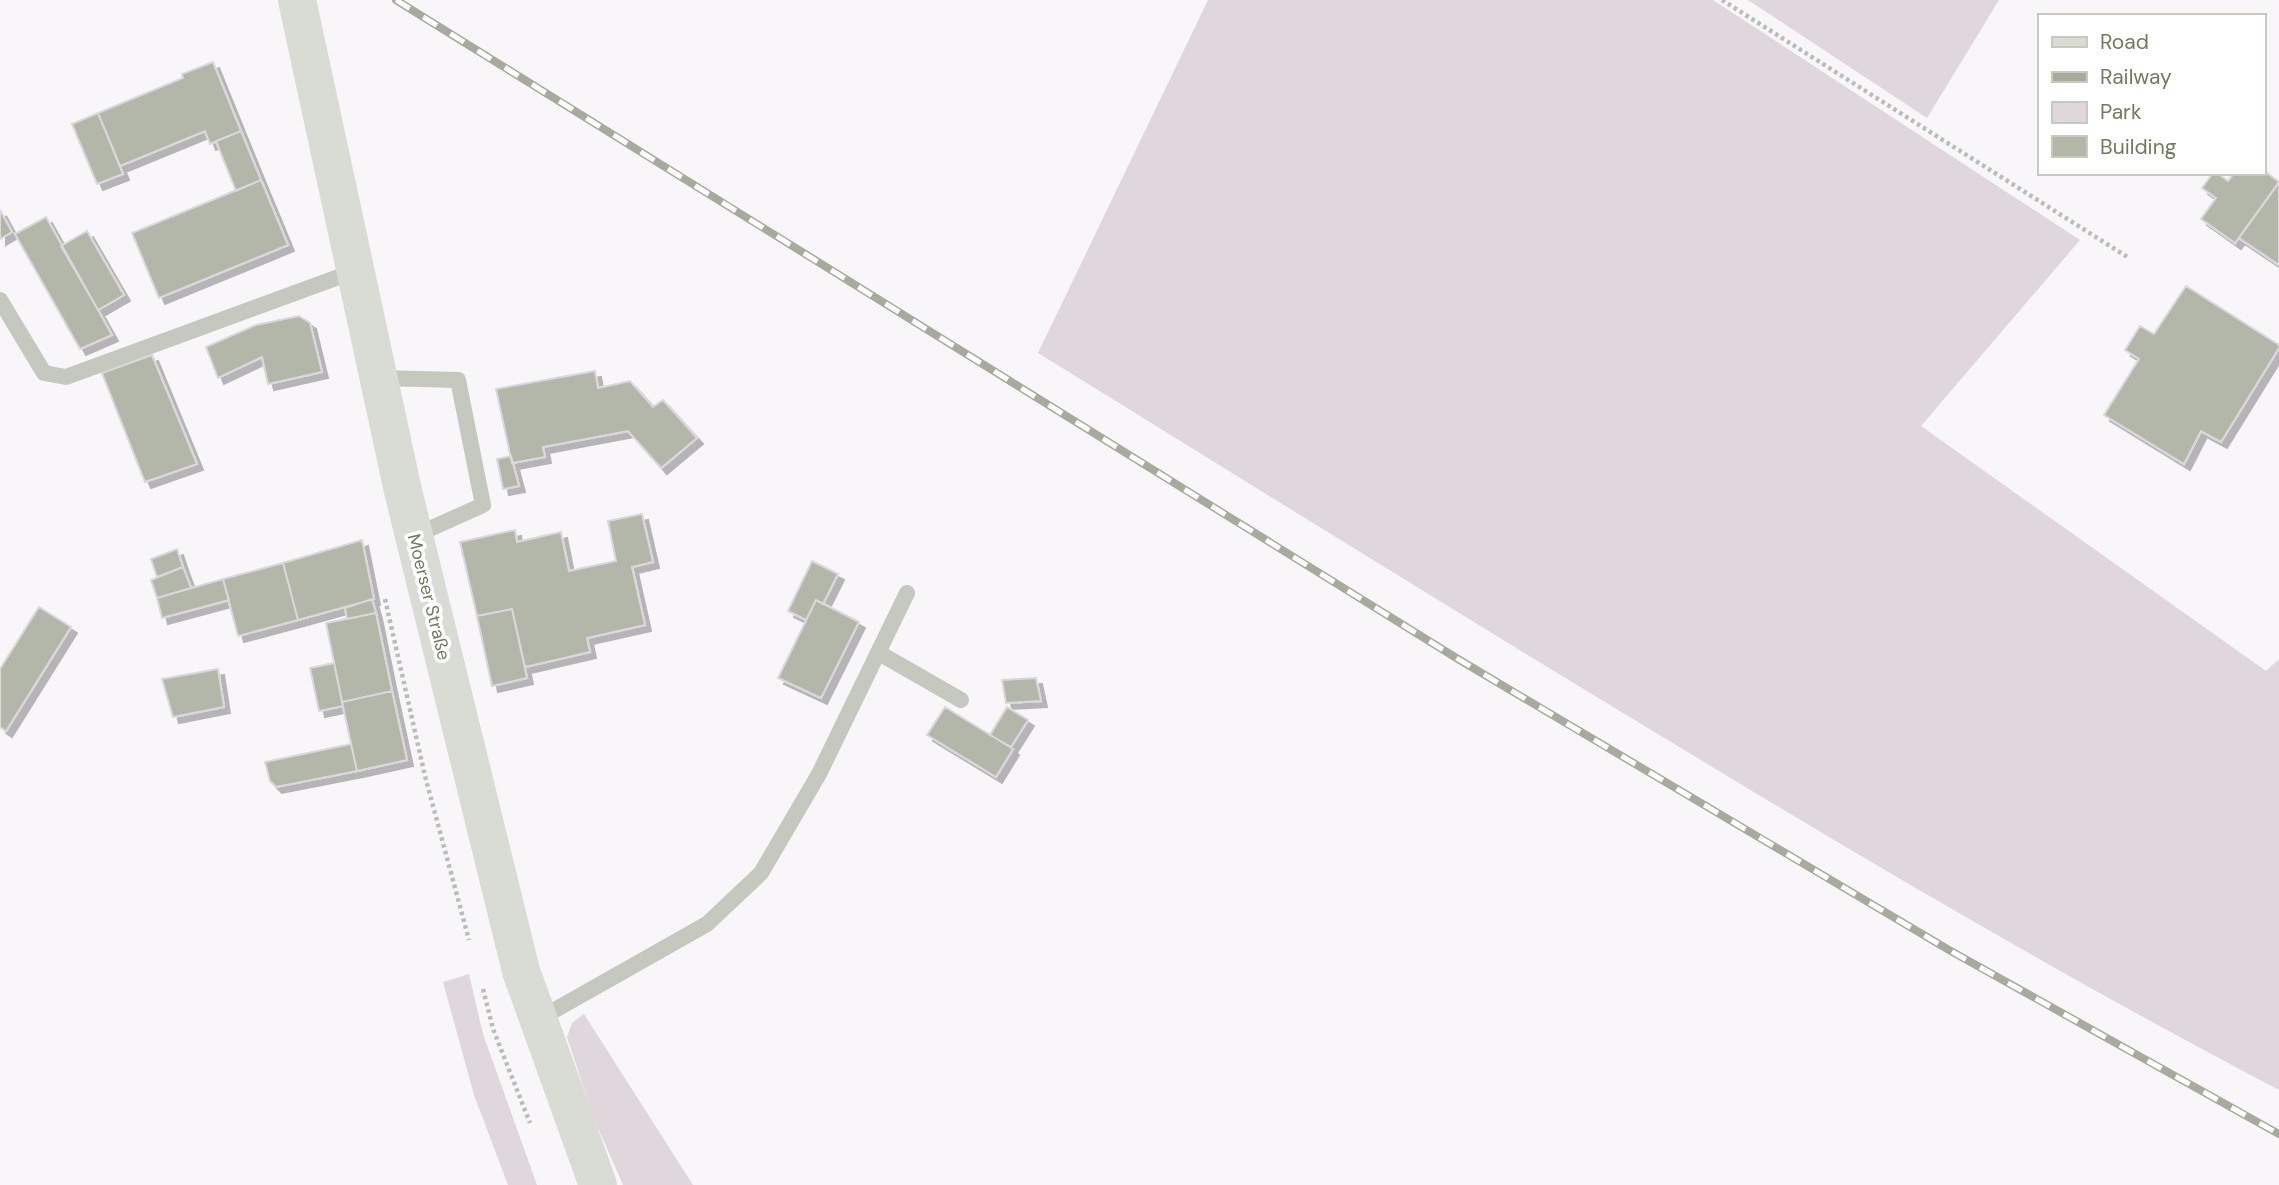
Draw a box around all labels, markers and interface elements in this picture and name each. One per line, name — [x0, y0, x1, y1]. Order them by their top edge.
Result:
legend — [2038, 14, 2265, 175]
text: Road — [2100, 28, 2149, 56]
text: Railway — [2100, 63, 2172, 91]
text: Park — [2100, 98, 2142, 126]
text: Building — [2100, 133, 2177, 161]
street label: Moerser Straße — [402, 531, 456, 663]

